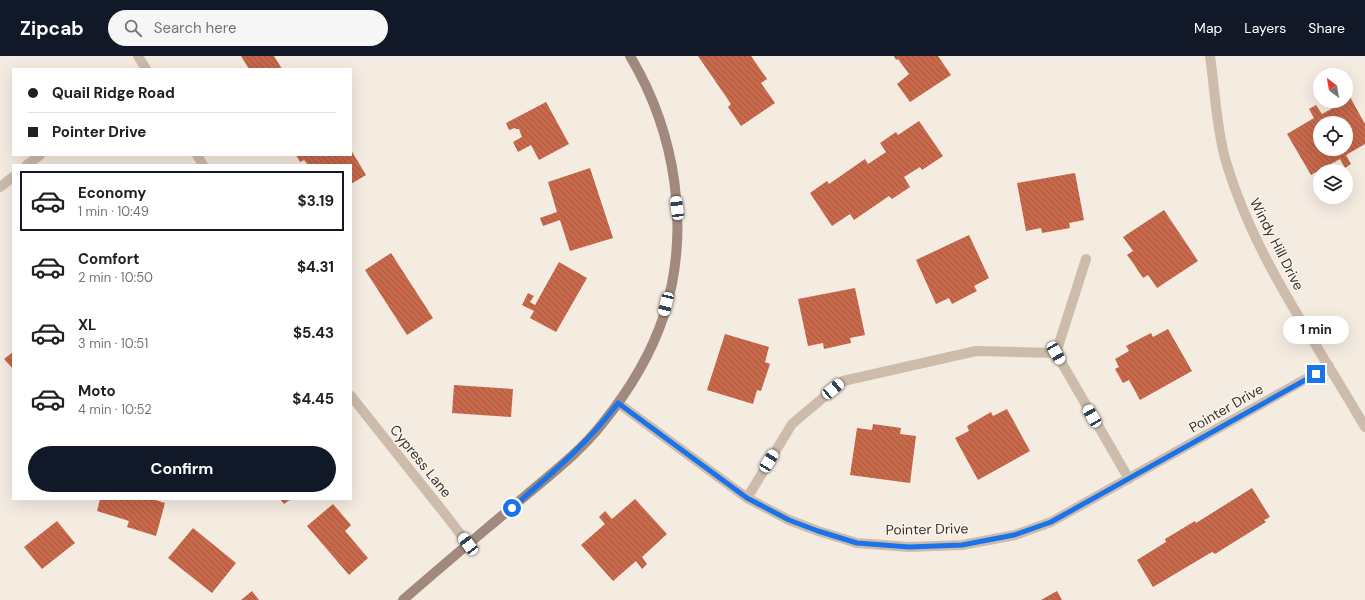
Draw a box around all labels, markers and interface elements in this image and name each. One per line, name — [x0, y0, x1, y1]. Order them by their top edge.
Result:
search box — [108, 10, 388, 46]
text: Zipcab — [20, 16, 84, 41]
icon: search — [122, 17, 144, 39]
text: Search here — [154, 18, 237, 38]
text: Map — [1194, 19, 1222, 37]
text: Layers — [1244, 19, 1286, 37]
text: Share — [1308, 19, 1345, 37]
north arrow — [1313, 68, 1353, 108]
map controls — [1313, 68, 1353, 204]
text: Quail Ridge Road — [52, 83, 175, 103]
button: locate — [1313, 116, 1353, 156]
text: Pointer Drive — [52, 122, 146, 142]
button: layers — [1313, 164, 1353, 204]
icon: car — [30, 183, 66, 219]
text: Economy — [78, 183, 146, 203]
text: $3.19 — [298, 191, 334, 211]
car — [670, 195, 684, 221]
street label: Windy Hill Drive — [1246, 195, 1308, 293]
text: 1 min · 10:49 — [78, 203, 149, 220]
icon: car — [30, 249, 66, 285]
text: Comfort — [78, 249, 139, 269]
text: $4.31 — [297, 257, 334, 277]
text: 2 min · 10:50 — [78, 269, 153, 286]
car — [657, 291, 675, 317]
icon: car — [30, 315, 66, 351]
text: XL — [78, 315, 96, 335]
callout: 1 min — [1283, 316, 1349, 344]
text: 1 min — [1300, 321, 1332, 338]
text: $5.43 — [293, 323, 334, 343]
text: 3 min · 10:51 — [78, 335, 148, 352]
car — [1045, 340, 1067, 366]
route end — [1307, 365, 1325, 383]
car — [820, 377, 846, 401]
street label: Pointer Drive — [1186, 380, 1266, 436]
icon: car — [30, 381, 66, 417]
text: Moto — [78, 381, 116, 401]
text: $4.45 — [292, 389, 334, 409]
text: 4 min · 10:52 — [78, 401, 152, 418]
car — [1081, 403, 1103, 429]
street label: Cypress Lane — [386, 421, 456, 501]
button: Confirm — [28, 446, 336, 492]
car — [758, 448, 780, 474]
route start — [503, 499, 521, 517]
street label: Pointer Drive — [885, 519, 969, 539]
car — [456, 531, 480, 557]

